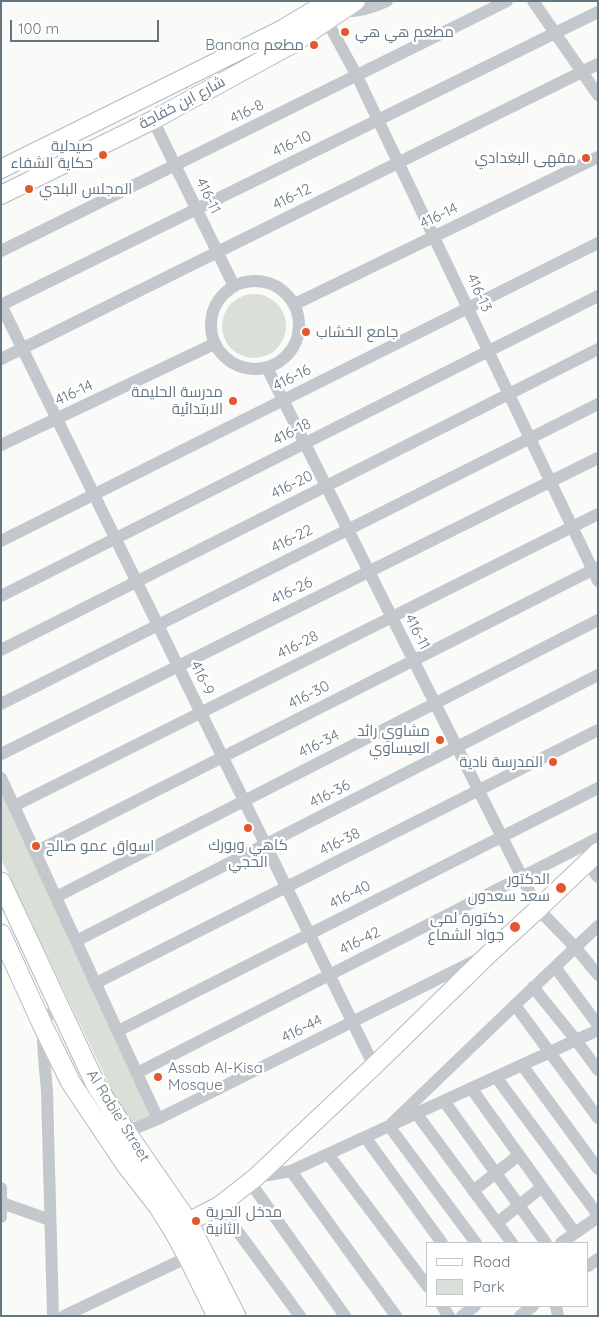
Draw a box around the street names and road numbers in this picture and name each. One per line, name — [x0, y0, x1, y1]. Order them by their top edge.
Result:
street label: شارع ابن خفاجة — [136, 73, 228, 133]
street label: 416-8 — [227, 96, 267, 128]
street label: 416-10 — [270, 127, 314, 161]
street label: 416-11 — [192, 175, 224, 217]
street label: 416-12 — [270, 180, 314, 214]
street label: 416-14 — [417, 199, 461, 233]
street label: 416-13 — [462, 271, 496, 315]
street label: 416-16 — [270, 361, 314, 395]
street label: 416-14 — [52, 376, 96, 410]
street label: 416-18 — [270, 415, 314, 449]
street label: 416-20 — [268, 467, 316, 503]
street label: 416-22 — [268, 521, 316, 557]
street label: 416-26 — [268, 573, 316, 609]
street label: 416-11 — [400, 611, 434, 653]
street label: 416-28 — [274, 627, 322, 663]
street label: 416-9 — [186, 658, 218, 698]
street label: 416-30 — [285, 677, 333, 713]
street label: 416-34 — [296, 726, 342, 762]
street label: 416-36 — [307, 776, 353, 812]
street label: 416-38 — [317, 824, 363, 860]
street label: 416-40 — [326, 877, 374, 913]
street label: 416-42 — [337, 923, 383, 959]
street label: 416-44 — [279, 1011, 325, 1047]
street label: Al Rabie' Street — [82, 1067, 154, 1165]

